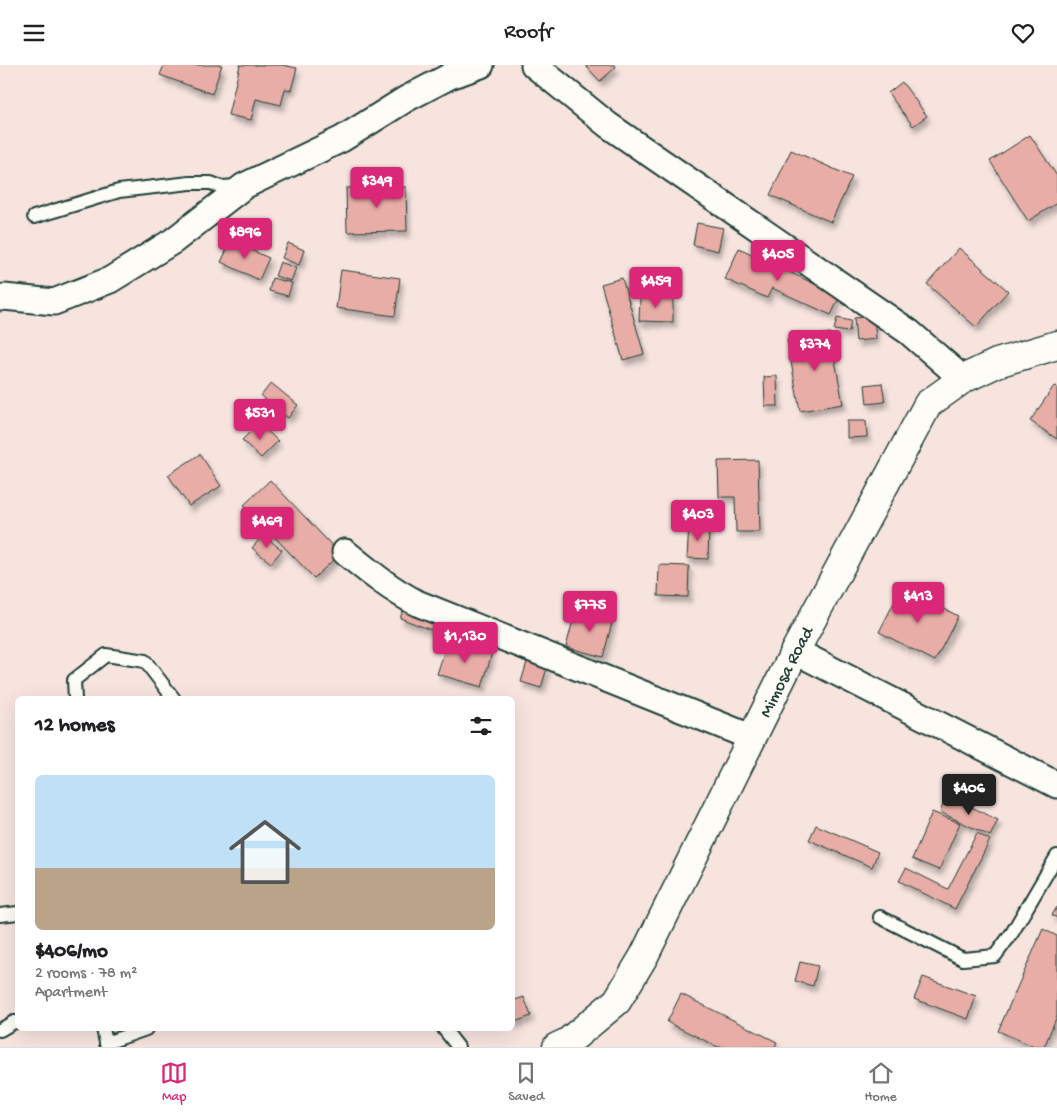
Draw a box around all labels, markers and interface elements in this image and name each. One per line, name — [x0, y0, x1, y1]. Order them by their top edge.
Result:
icon: menu — [20, 19, 48, 47]
icon: heart — [1009, 19, 1037, 47]
text: Roofr — [504, 20, 553, 46]
pin: $349 — [347, 167, 407, 209]
text: $349 — [361, 173, 393, 192]
pin: $896 — [215, 217, 275, 260]
text: $896 — [229, 224, 261, 243]
pin: $405 — [748, 239, 808, 282]
text: $405 — [762, 246, 794, 265]
pin: $459 — [626, 267, 686, 309]
text: $459 — [640, 273, 672, 292]
pin: $374 — [785, 329, 845, 372]
text: $374 — [799, 336, 831, 355]
pin: $531 — [230, 399, 290, 441]
text: $531 — [245, 405, 275, 424]
pin: $403 — [668, 499, 728, 542]
text: $403 — [682, 506, 714, 525]
pin: $469 — [237, 507, 297, 549]
text: $469 — [252, 513, 282, 532]
pin: $413 — [888, 581, 948, 624]
text: $413 — [903, 588, 933, 607]
pin: $775 — [560, 591, 620, 633]
text: $775 — [574, 597, 606, 616]
pin: $1,130 — [424, 621, 506, 664]
street label: Mimosa Road — [756, 623, 820, 721]
text: $1,130 — [444, 628, 486, 647]
icon: filters — [467, 712, 495, 740]
text: 12 homes — [35, 714, 114, 739]
pin: $406 — [939, 773, 999, 816]
text: $406 — [953, 780, 985, 799]
icon: home — [220, 807, 310, 897]
text: $406/mo — [35, 940, 108, 965]
text: 2 rooms · 78 m² — [35, 965, 137, 984]
text: Apartment — [35, 984, 107, 1003]
tab: Map — [160, 1059, 188, 1106]
tab: Saved — [508, 1059, 544, 1106]
tab: Home — [864, 1059, 897, 1106]

